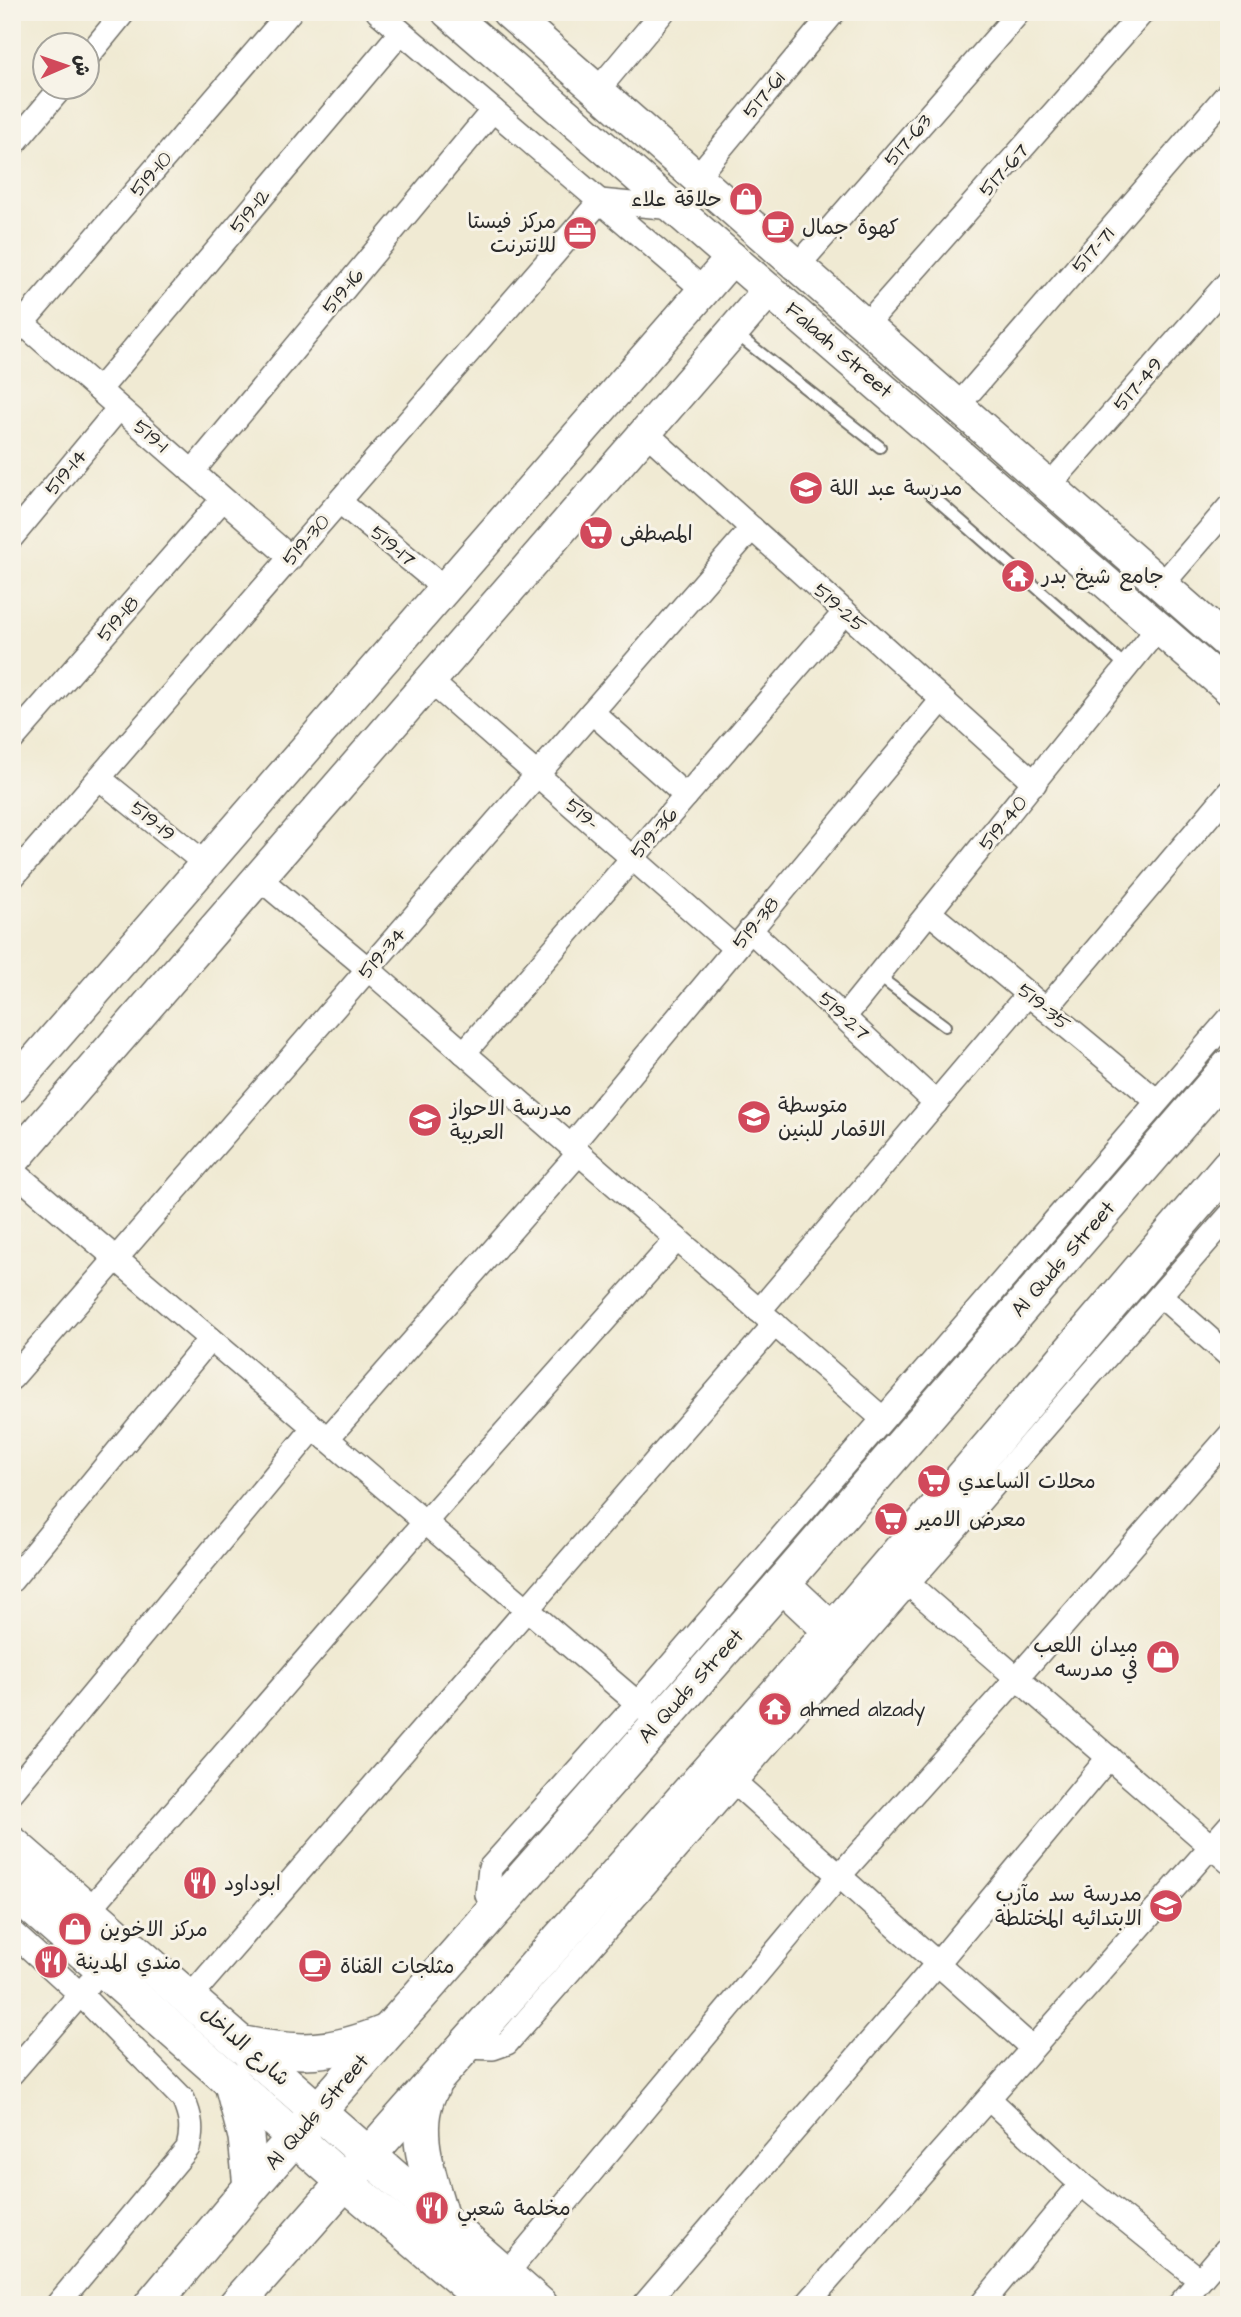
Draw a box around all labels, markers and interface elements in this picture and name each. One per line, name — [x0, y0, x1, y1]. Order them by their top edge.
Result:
north arrow — [32, 32, 102, 102]
text: ش — [68, 55, 95, 76]
street label: 517-61 — [736, 65, 792, 125]
street label: 517-63 — [877, 107, 939, 172]
street label: 517-67 — [972, 137, 1036, 203]
street label: 519-10 — [123, 145, 179, 203]
shop icon: حلاقة علاء — [727, 180, 765, 218]
street label: 519-12 — [223, 182, 277, 240]
place label: حلاقة علاء — [631, 185, 722, 214]
place label: مركز فيستا للانترنت — [467, 207, 556, 260]
cafe icon: كهوة جمال — [759, 208, 797, 246]
place label: كهوة جمال — [802, 213, 899, 242]
office icon: مركز فيستا للانترنت — [561, 214, 599, 252]
street label: 517-71 — [1065, 220, 1121, 279]
street label: 519-16 — [315, 262, 371, 320]
street label: Falaah Street — [779, 295, 899, 405]
street label: 517-49 — [1106, 351, 1170, 417]
street label: 519-1 — [127, 412, 175, 460]
street label: 519-14 — [38, 442, 94, 502]
school or university icon: مدرسة عبد اللة — [787, 469, 825, 507]
place label: مدرسة عبد اللة — [830, 474, 962, 503]
street label: 519-30 — [275, 508, 337, 572]
supermarket icon: المصطفى — [577, 514, 615, 552]
street label: 519-17 — [364, 518, 422, 574]
place label: المصطفى — [620, 519, 693, 548]
temple icon: جامع شيخ بدر — [999, 557, 1037, 595]
place label: جامع شيخ بدر — [1040, 562, 1164, 591]
street label: 519-25 — [807, 576, 873, 640]
street label: 519-18 — [90, 589, 146, 648]
street label: 519-40 — [972, 789, 1034, 857]
street label: 519- — [559, 791, 605, 837]
street label: 519-19 — [124, 794, 182, 848]
street label: 519-36 — [623, 801, 685, 865]
street label: 519-38 — [725, 890, 787, 955]
street label: 519-34 — [351, 920, 413, 986]
street label: 519-35 — [1011, 976, 1077, 1038]
street label: 519-27 — [812, 985, 876, 1047]
place label: متوسطة الاقمار للبنين — [778, 1091, 886, 1144]
place label: مدرسة الاحواز العربية — [448, 1094, 572, 1147]
school or university icon: متوسطة الاقمار للبنين — [735, 1098, 773, 1136]
school or university icon: مدرسة الاحواز العربية — [406, 1101, 444, 1139]
street label: Al Quds Street — [1004, 1194, 1122, 1323]
supermarket icon: محلات الساعدي — [915, 1462, 953, 1500]
place label: محلات الساعدي — [958, 1467, 1096, 1496]
supermarket icon: معرض الامير — [872, 1500, 910, 1538]
place label: معرض الامير — [914, 1505, 1026, 1534]
street label: Al Quds Street — [632, 1622, 751, 1750]
place label: ميدان اللعب في مدرسه — [1033, 1631, 1138, 1684]
shop icon: ميدان اللعب في مدرسه — [1144, 1638, 1182, 1676]
temple icon: ahmed alzady — [756, 1690, 794, 1728]
place label: ahmed alzady — [800, 1695, 926, 1726]
restaurant icon: ابوداود — [181, 1864, 219, 1902]
place label: ابوداود — [224, 1869, 281, 1898]
place label: مدرسة سد مآرب الابتدائيه المختلطة — [995, 1880, 1142, 1933]
school or university icon: مدرسة سد مآرب الابتدائيه المختلطة — [1147, 1887, 1185, 1925]
shop icon: مركز الاخوين — [56, 1910, 94, 1948]
place label: مركز الاخوين — [100, 1915, 208, 1944]
restaurant icon: مندي المدينة — [32, 1943, 70, 1981]
cafe icon: مثلجات القناة — [296, 1947, 334, 1985]
place label: مندي المدينة — [76, 1948, 181, 1977]
place label: مثلجات القناة — [340, 1952, 455, 1981]
street label: شارع الداخل — [194, 1999, 296, 2093]
street label: Al Quds Street — [258, 2047, 376, 2176]
restaurant icon: مخلمة شعبي — [413, 2189, 451, 2227]
place label: مخلمة شعبي — [457, 2194, 571, 2227]

